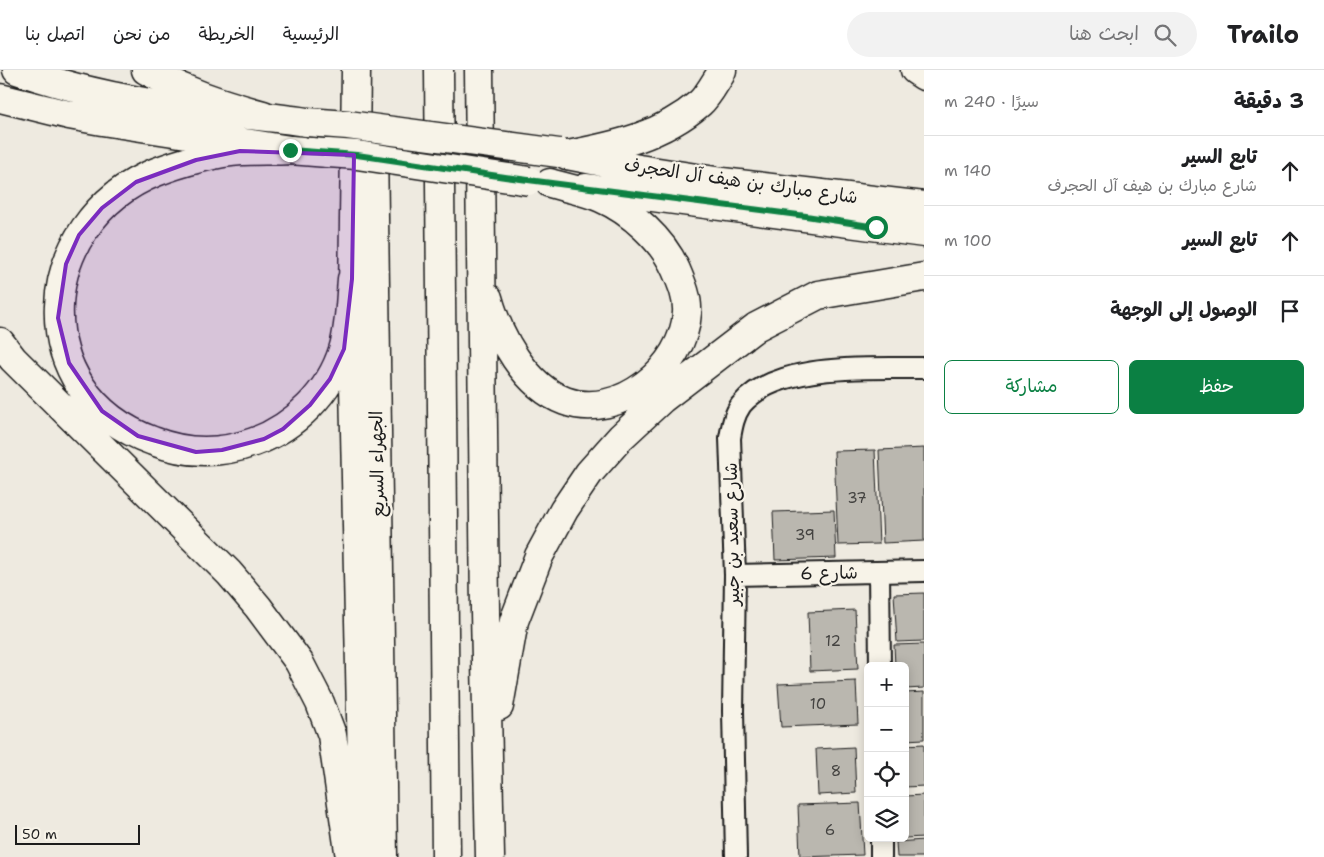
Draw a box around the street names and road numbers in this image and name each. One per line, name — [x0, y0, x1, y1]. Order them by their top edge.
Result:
street label: شارع مبارك بن هيف آل الحجرف — [623, 153, 859, 209]
street label: الجهراء السريع — [364, 410, 391, 518]
street label: شارع سعيد بن جبير — [719, 462, 745, 608]
street label: شارع 6 — [800, 560, 858, 586]

